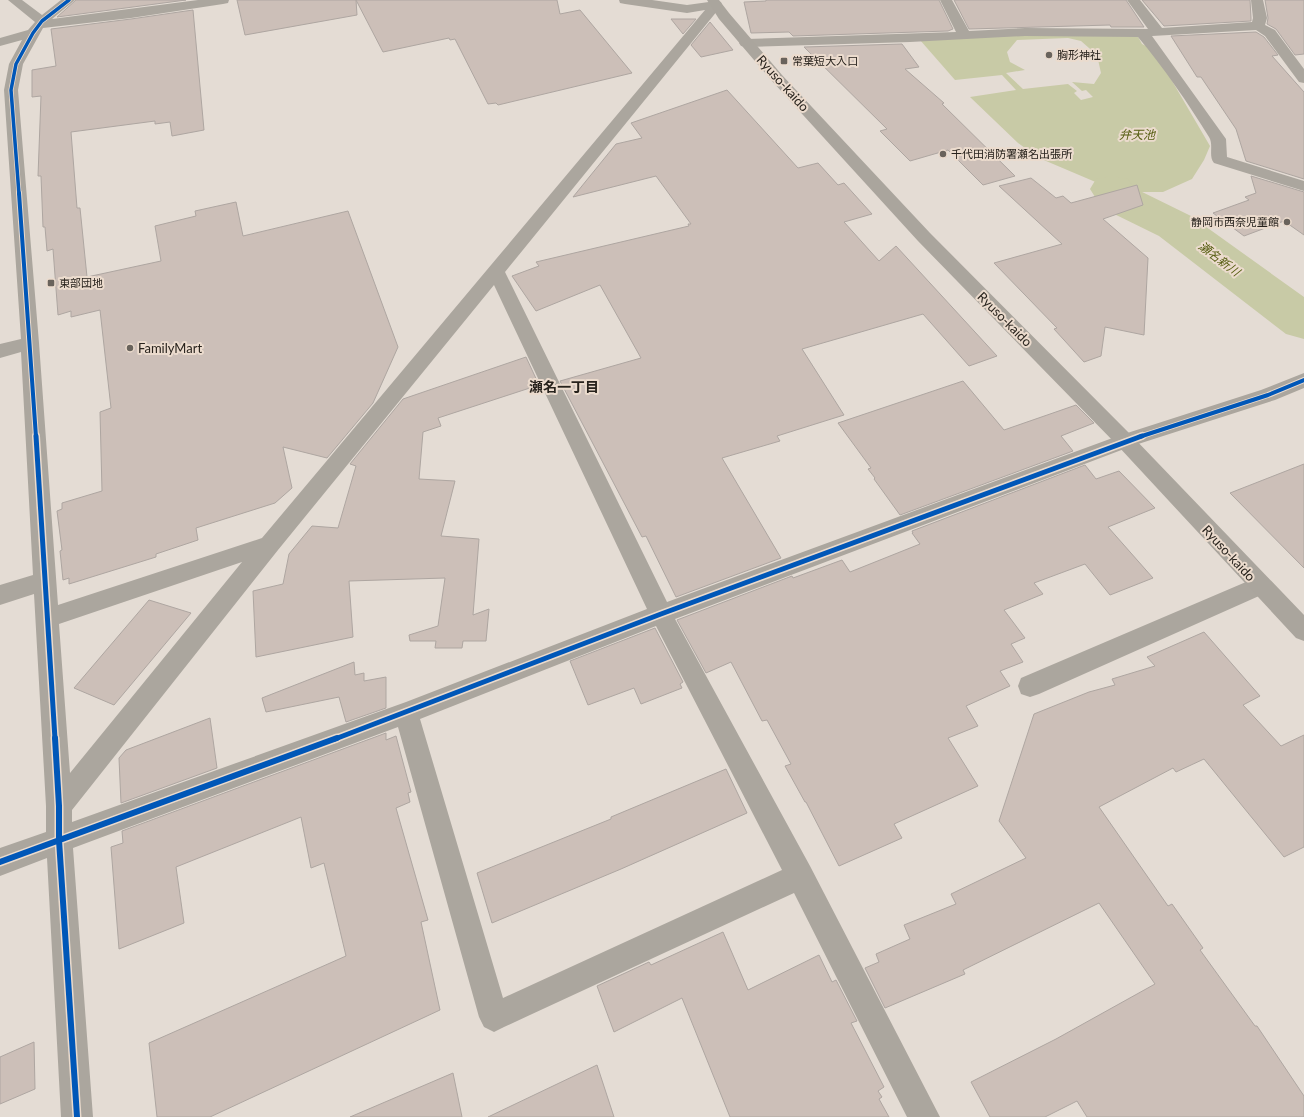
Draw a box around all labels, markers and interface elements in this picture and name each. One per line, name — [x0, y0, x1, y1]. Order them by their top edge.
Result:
place label: 胸形神社 — [1057, 48, 1101, 61]
marker: 胸形神社 — [1044, 50, 1054, 60]
street label: Ryuso-kaido — [753, 51, 813, 115]
place label: 常葉短大入口 — [792, 54, 858, 67]
marker: 常葉短大入口 — [779, 56, 789, 66]
water label: 弁天池 — [1119, 127, 1156, 142]
place label: 千代田消防署瀬名出張所 — [951, 147, 1073, 160]
marker: 千代田消防署瀬名出張所 — [938, 149, 948, 159]
place label: 静岡市西奈児童館 — [1191, 215, 1279, 228]
marker: 静岡市西奈児童館 — [1282, 217, 1292, 227]
water label: 瀬名新川 — [1196, 238, 1245, 280]
place label: 東部団地 — [59, 276, 103, 289]
marker: 東部団地 — [46, 278, 56, 288]
street label: Ryuso-kaido — [974, 288, 1036, 350]
place label: FamilyMart — [138, 340, 202, 356]
marker: FamilyMart — [125, 343, 135, 353]
district label: 瀬名一丁目 — [529, 378, 599, 395]
street label: Ryuso-kaido — [1199, 522, 1259, 584]

